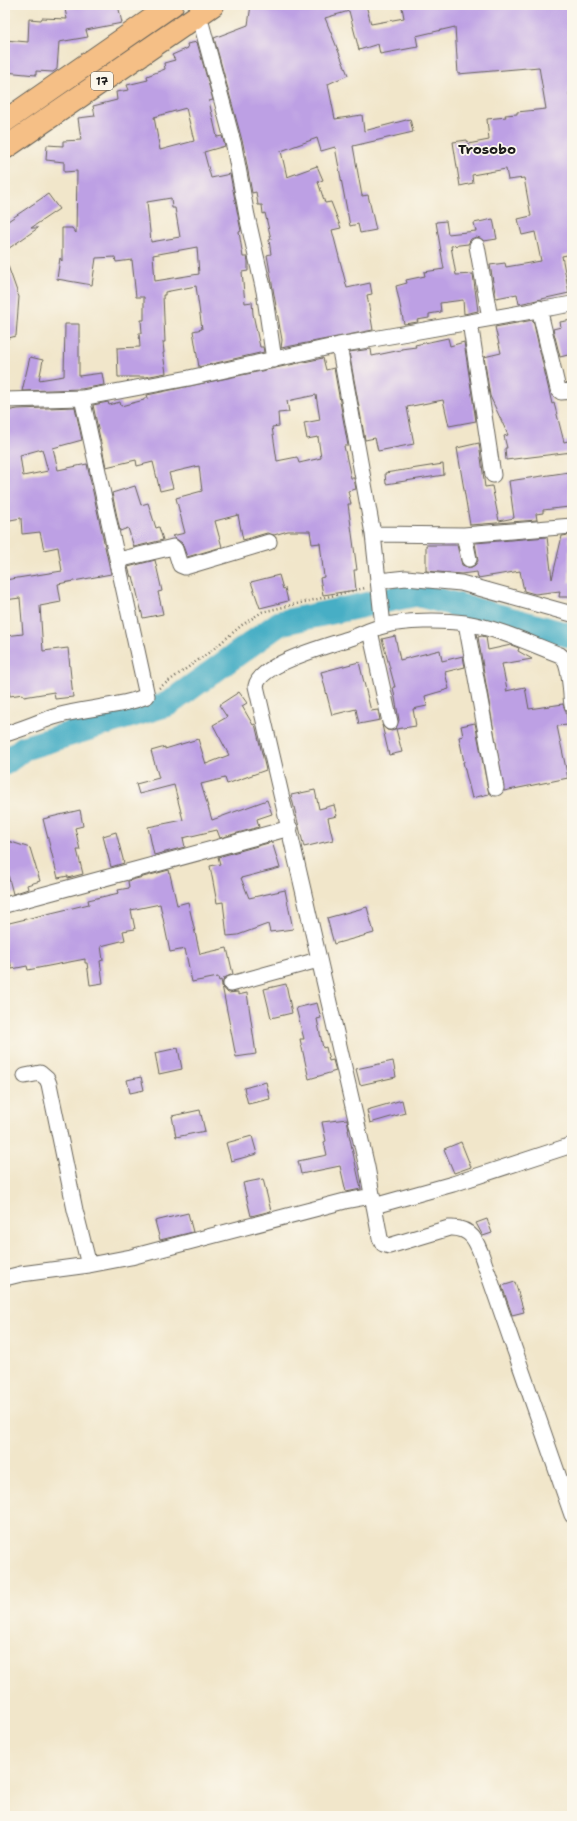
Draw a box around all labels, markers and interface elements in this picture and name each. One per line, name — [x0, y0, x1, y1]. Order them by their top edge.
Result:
road number: 17 — [91, 72, 113, 90]
district label: Trosobo — [458, 140, 516, 158]

